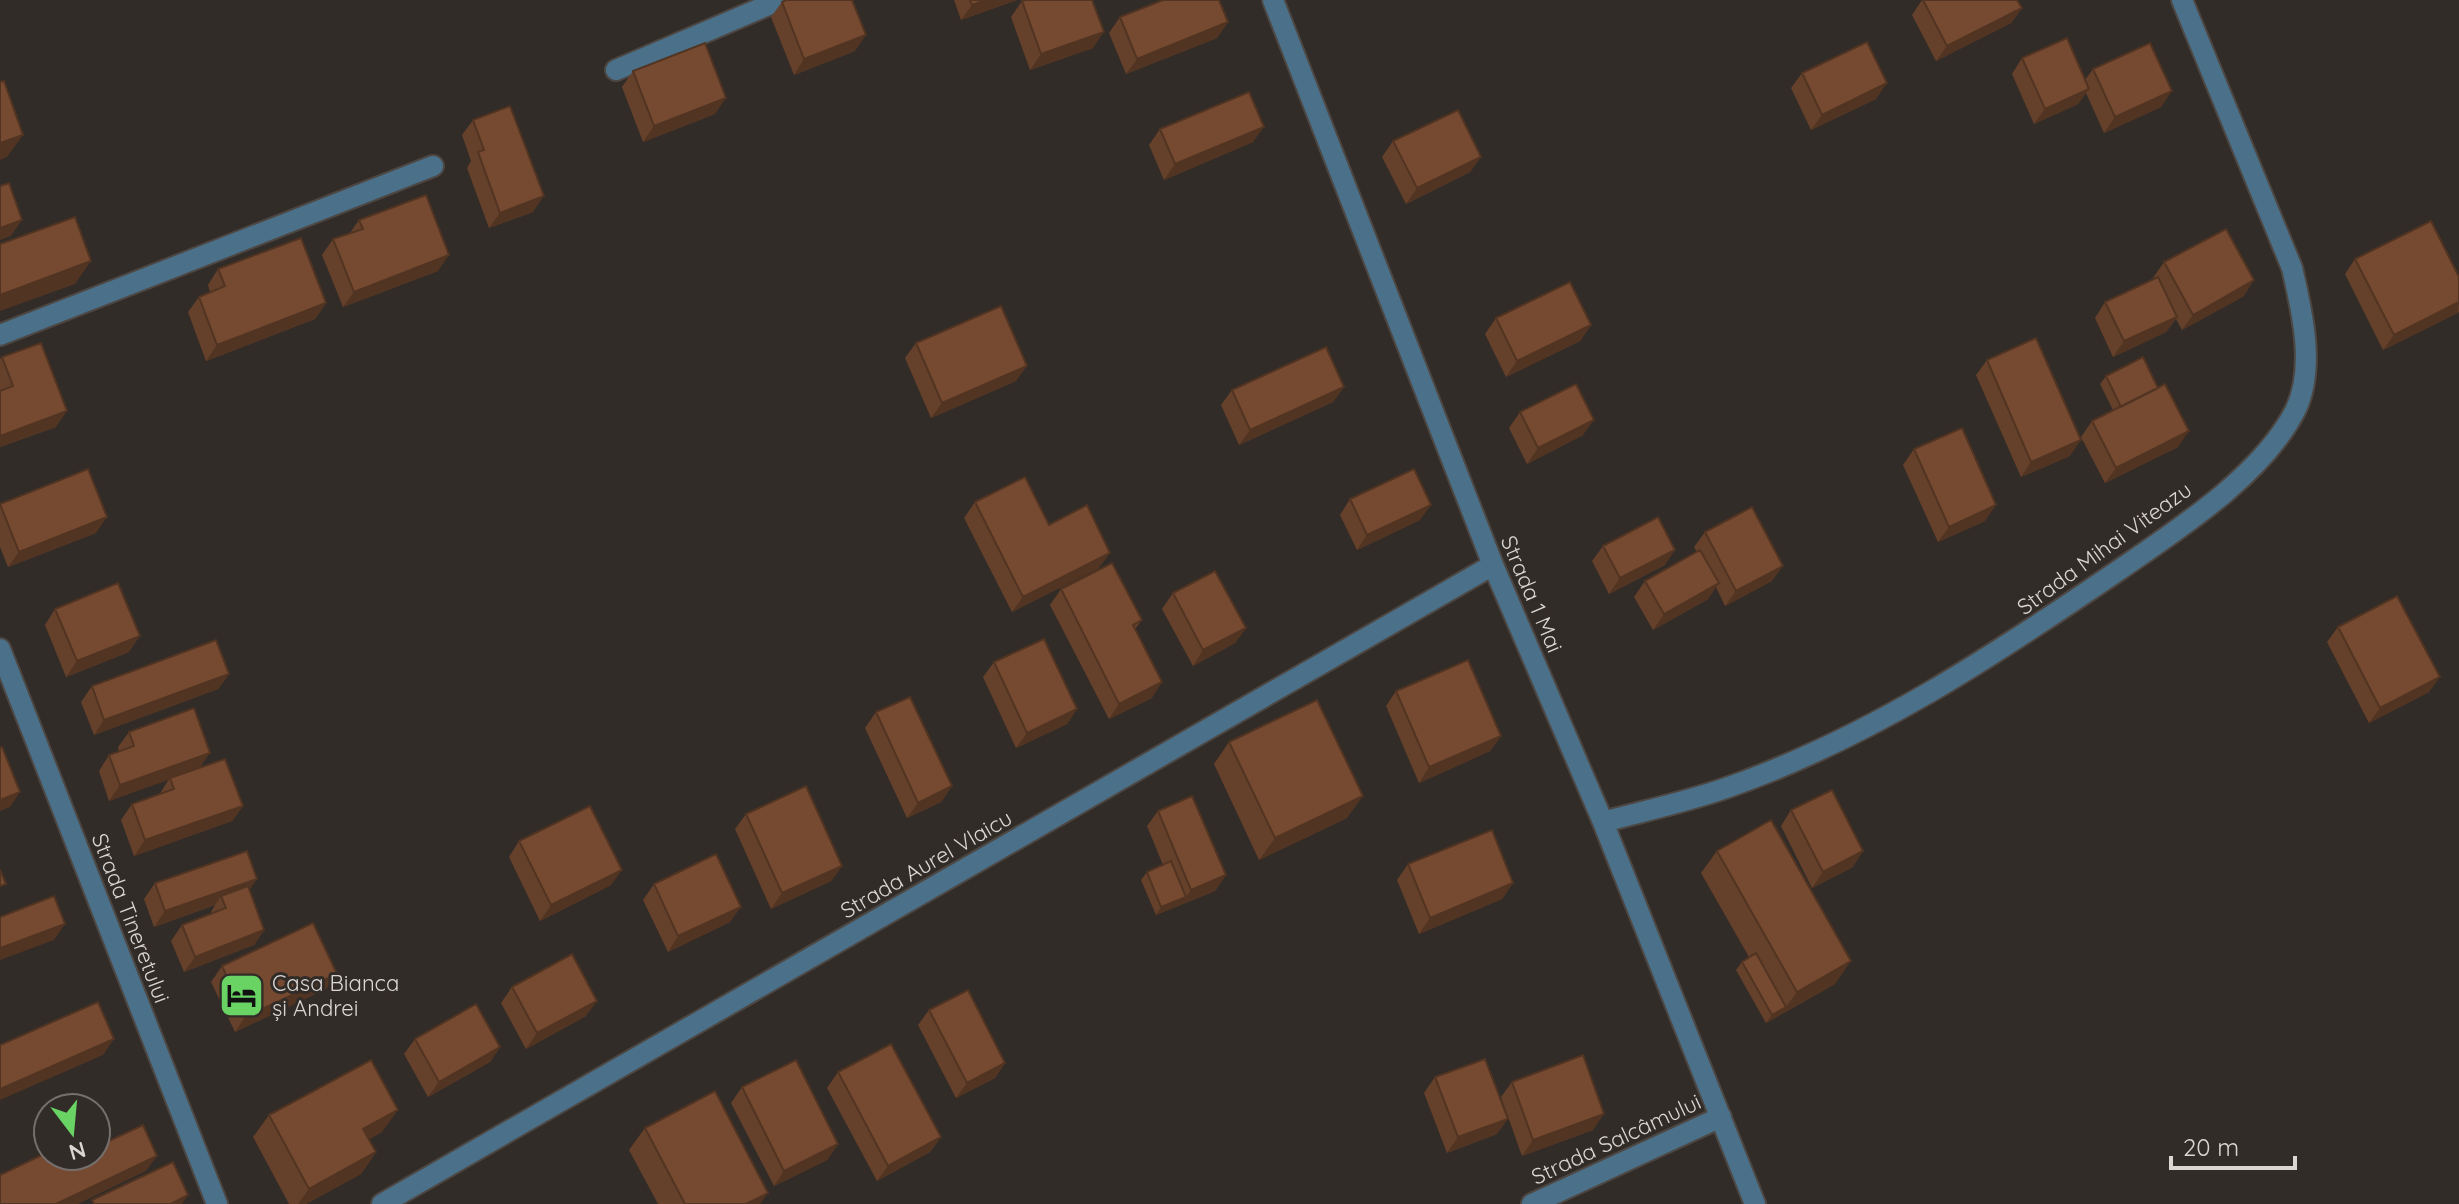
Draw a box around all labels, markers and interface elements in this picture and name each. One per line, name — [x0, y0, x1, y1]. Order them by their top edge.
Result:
street label: Strada Mihai Viteazu — [2011, 475, 2197, 621]
street label: Strada 1 Mai — [1495, 531, 1569, 657]
street label: Strada Aurel Vlaicu — [835, 803, 1017, 925]
street label: Strada Tineretului — [86, 829, 176, 1007]
place label: Casa Bianca și Andrei — [272, 969, 399, 1022]
hotel icon: Casa Bianca și Andrei — [217, 972, 265, 1020]
street label: Strada Salcâmului — [1527, 1087, 1705, 1191]
north arrow — [32, 1092, 112, 1172]
scale bar — [2171, 1120, 2295, 1170]
text: 20 m — [2183, 1132, 2239, 1162]
text: N — [66, 1136, 89, 1167]

